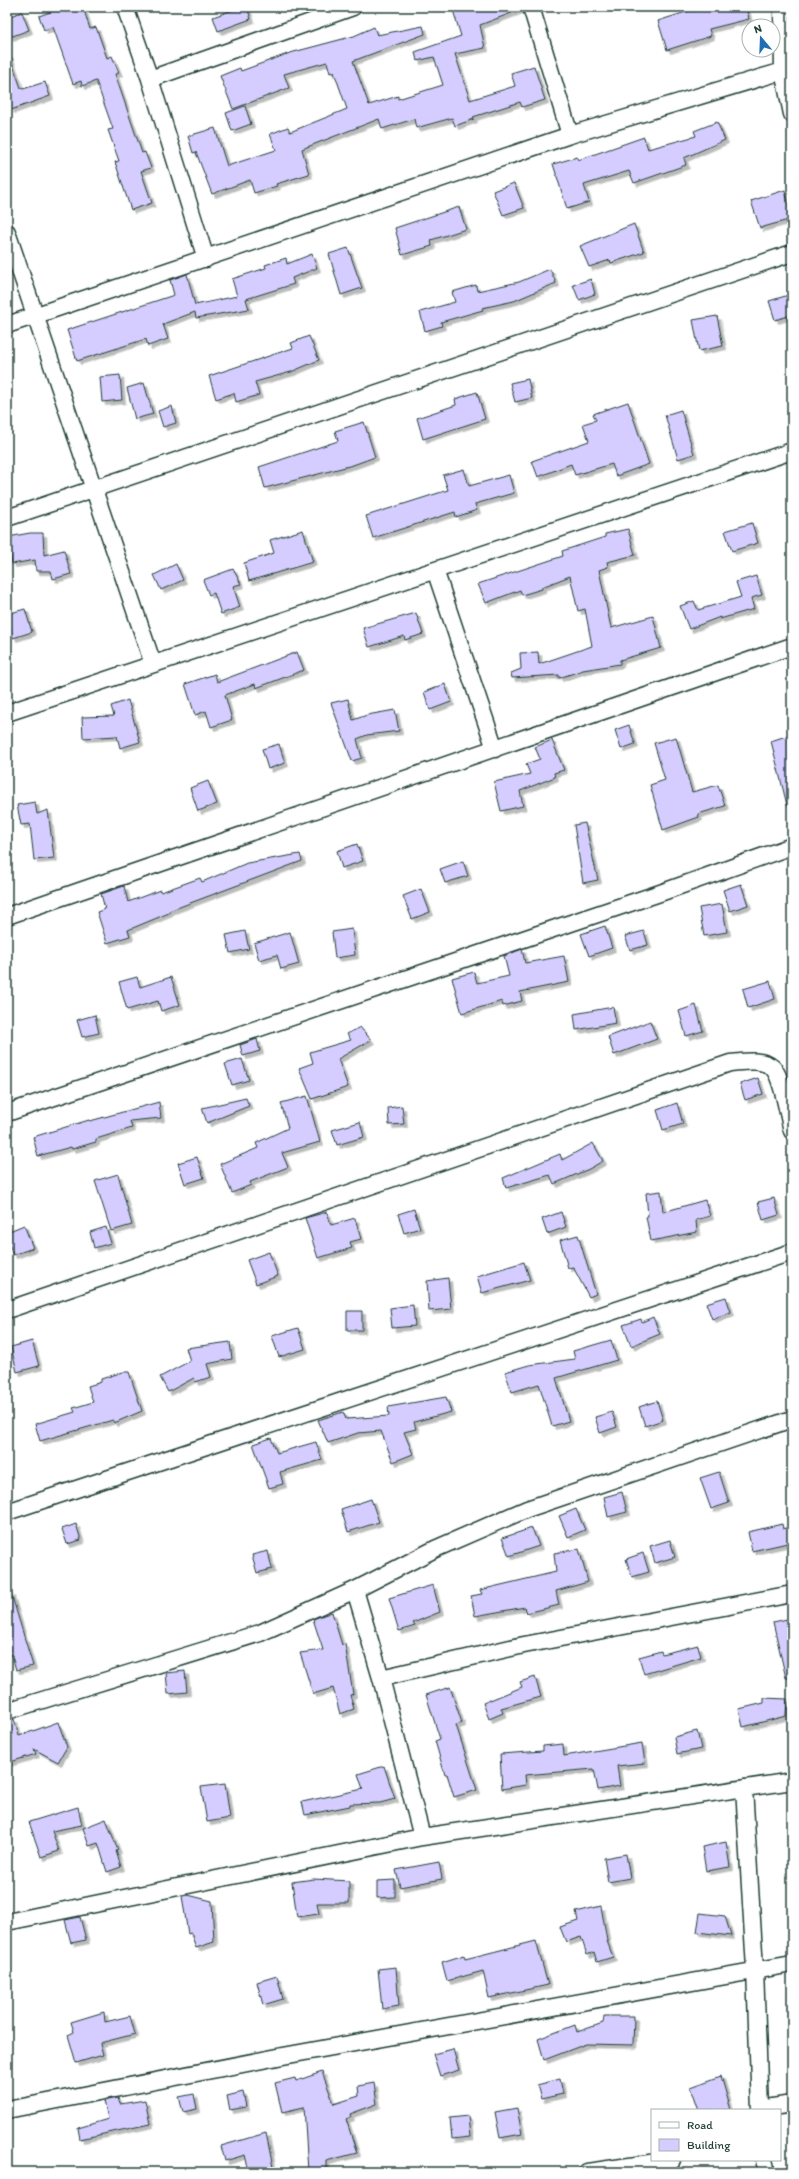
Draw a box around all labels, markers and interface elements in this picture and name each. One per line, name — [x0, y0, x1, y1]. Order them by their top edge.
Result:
north arrow — [741, 18, 781, 58]
text: N — [752, 22, 764, 36]
legend — [651, 2109, 781, 2161]
text: Road — [687, 2118, 713, 2132]
text: Building — [687, 2138, 731, 2152]

